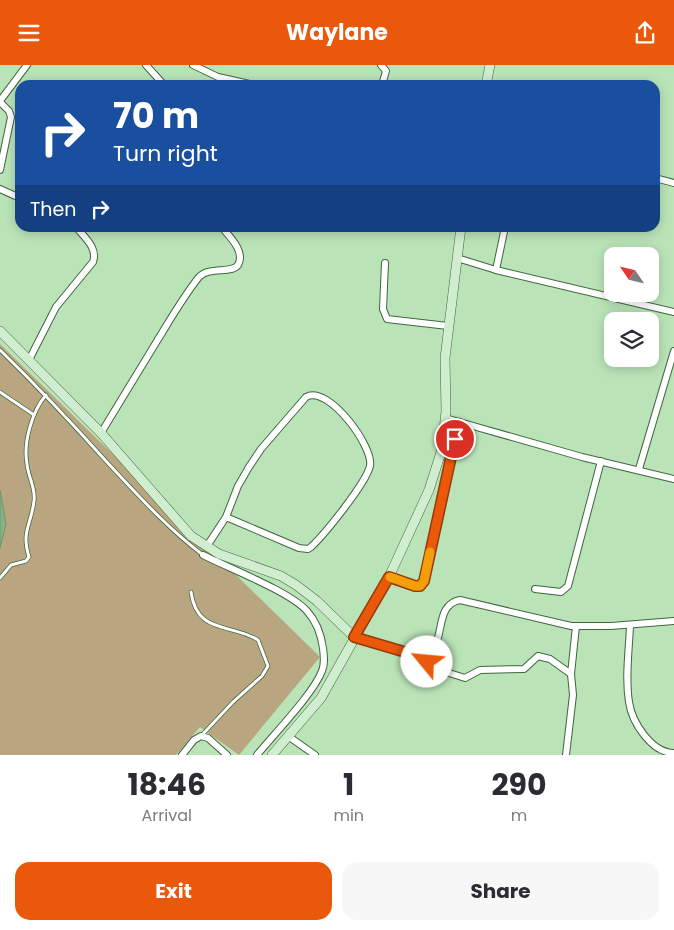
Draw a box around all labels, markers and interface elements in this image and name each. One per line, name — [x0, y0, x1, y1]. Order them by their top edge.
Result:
text: Waylane — [286, 17, 388, 48]
icon: menu — [15, 19, 43, 47]
icon: share — [631, 19, 659, 47]
text: 70 m — [113, 91, 199, 140]
icon: right — [30, 100, 95, 165]
text: Turn right — [113, 138, 218, 169]
icon: right — [86, 195, 114, 223]
text: Then — [30, 196, 76, 223]
north arrow — [604, 247, 659, 303]
map controls — [604, 247, 659, 367]
button: layers — [604, 312, 659, 367]
pin — [434, 418, 476, 460]
icon: arrive — [441, 425, 469, 453]
position arrow — [400, 635, 452, 687]
text: 18:46 — [127, 763, 206, 806]
text: 1 — [343, 763, 354, 806]
text: 290 — [491, 763, 547, 806]
text: Arrival — [142, 804, 192, 827]
text: min — [333, 804, 364, 827]
text: m — [511, 804, 527, 827]
button: Exit — [15, 862, 332, 920]
button: Share — [342, 862, 659, 920]

